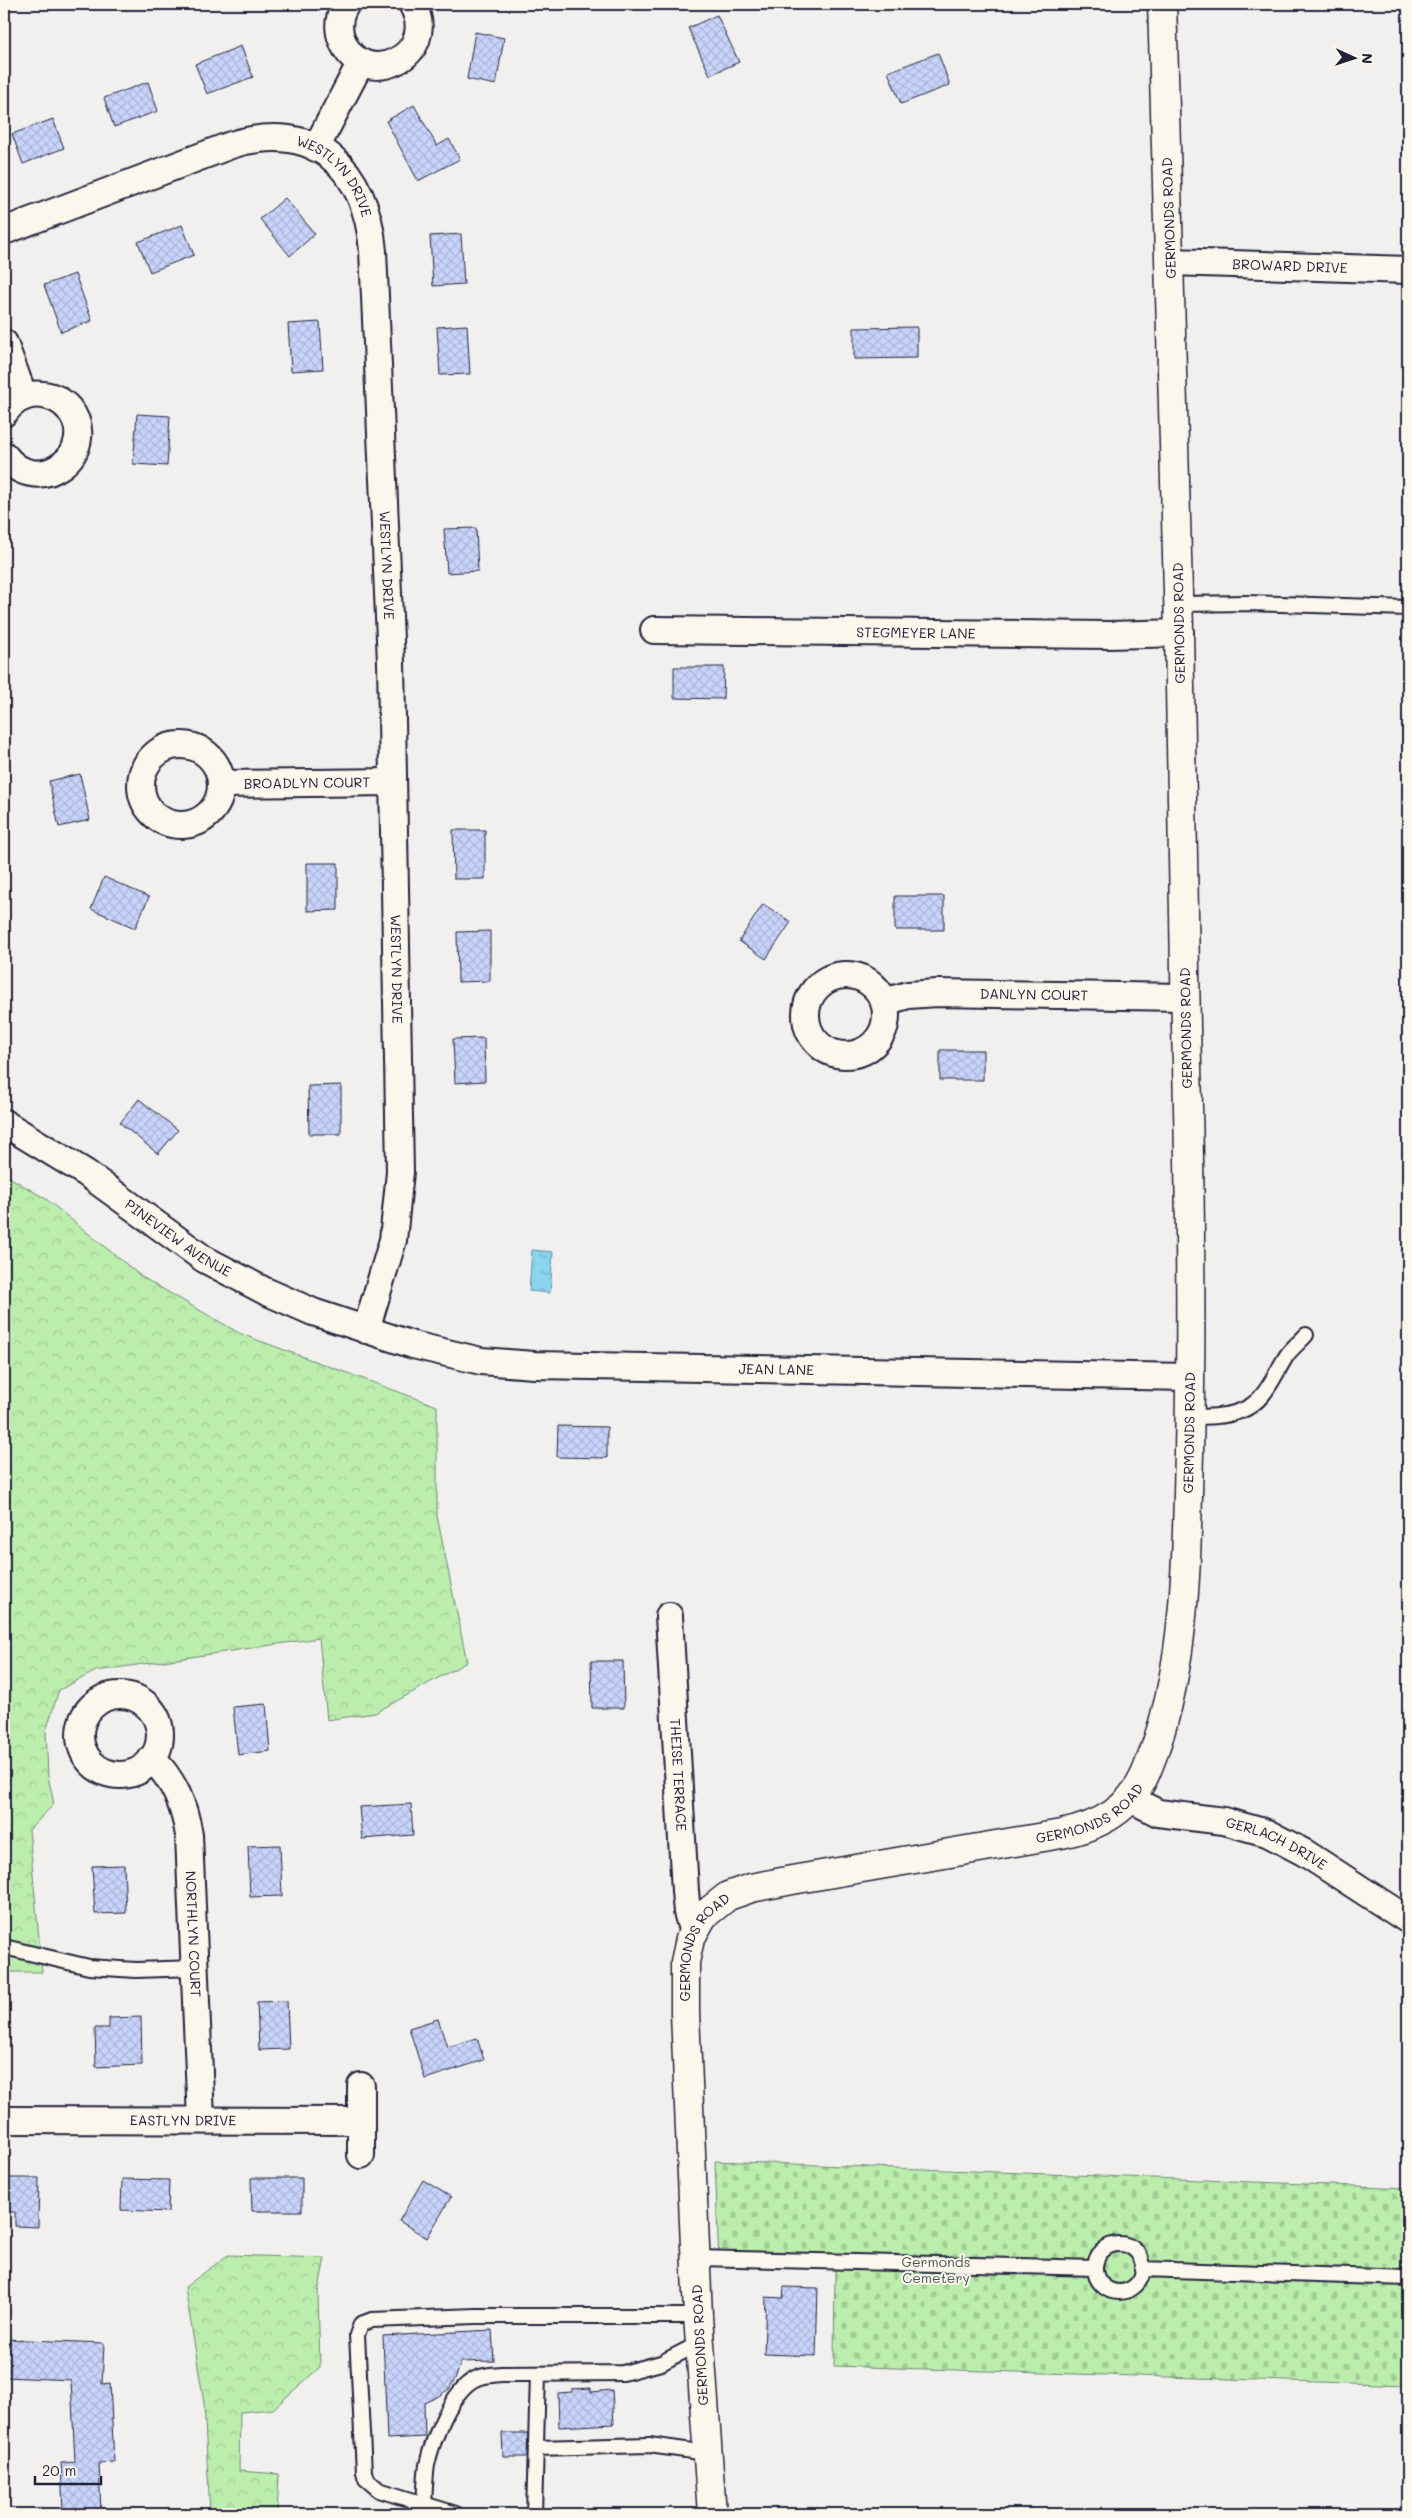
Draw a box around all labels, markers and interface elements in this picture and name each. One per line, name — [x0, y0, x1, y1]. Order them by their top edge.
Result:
north arrow — [1330, 32, 1380, 82]
text: N — [1358, 53, 1377, 65]
street label: WESTLYN DRIVE — [294, 131, 377, 219]
street label: GERMONDS ROAD — [1157, 157, 1180, 279]
street label: BROWARD DRIVE — [1232, 254, 1348, 277]
street label: WESTLYN DRIVE — [375, 510, 399, 620]
street label: GERMONDS ROAD — [1168, 562, 1189, 684]
street label: STEGMEYER LANE — [856, 622, 976, 643]
street label: BROADLYN COURT — [244, 772, 371, 793]
street label: WESTLYN DRIVE — [386, 914, 407, 1024]
street label: GERMONDS ROAD — [1175, 967, 1196, 1089]
street label: DANLYN COURT — [980, 984, 1088, 1004]
street label: PINEVIEW AVENUE — [121, 1195, 235, 1281]
street label: JEAN LANE — [738, 1359, 814, 1379]
street label: GERMONDS ROAD — [1178, 1372, 1199, 1494]
street label: THEISE TERRACE — [666, 1718, 692, 1832]
street label: GERMONDS ROAD — [1034, 1779, 1147, 1847]
street label: GERLACH DRIVE — [1224, 1812, 1331, 1874]
street label: NORTHLYN COURT — [182, 1870, 206, 1998]
street label: GERMONDS ROAD — [675, 1888, 734, 2001]
street label: EASTLYN DRIVE — [130, 2110, 236, 2130]
park label: Germonds Cemetery — [902, 2252, 970, 2287]
street label: GERMONDS ROAD — [687, 2284, 712, 2406]
scale bar — [35, 2453, 101, 2485]
text: 20 m — [42, 2460, 76, 2480]

